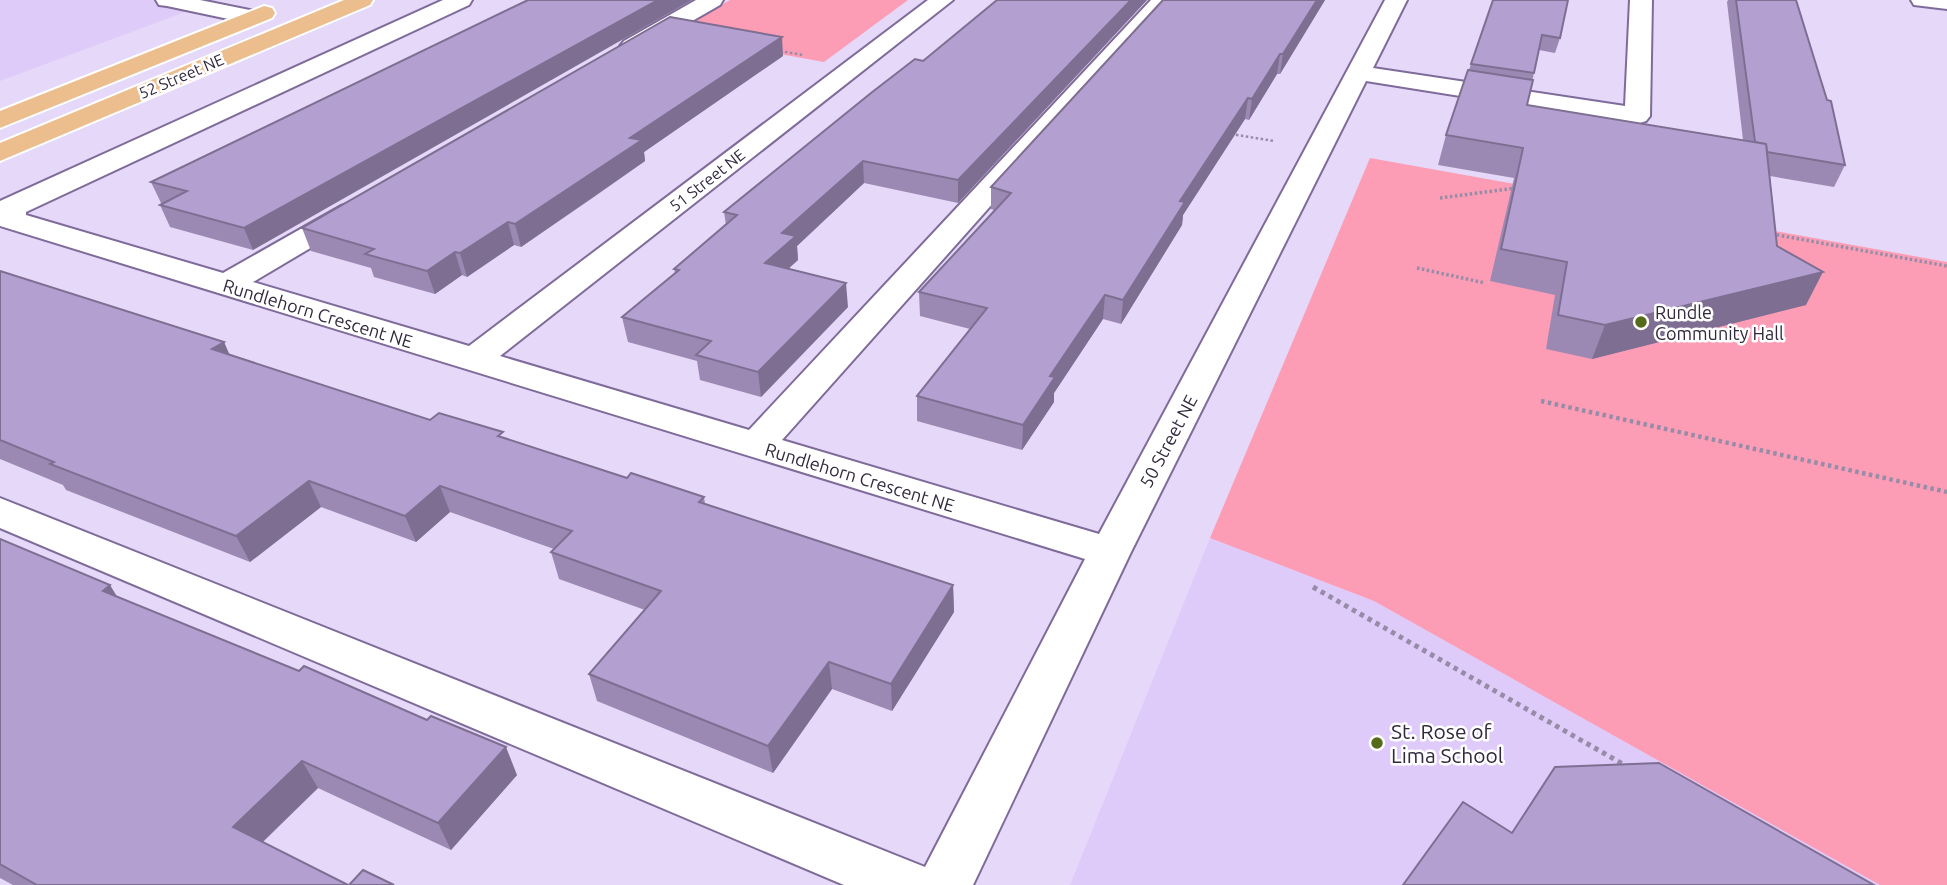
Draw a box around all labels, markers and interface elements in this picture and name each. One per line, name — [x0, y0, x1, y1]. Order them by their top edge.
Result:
street label: 52 Street NE — [136, 50, 226, 102]
street label: 51 Street NE — [666, 145, 748, 215]
street label: Rundlehorn Crescent NE — [221, 275, 415, 351]
place label: Rundle Community Hall — [1655, 302, 1784, 343]
marker: Rundle Community Hall — [1633, 314, 1649, 330]
street label: 50 Street NE — [1135, 391, 1201, 491]
street label: Rundlehorn Crescent NE — [763, 439, 957, 515]
place label: St. Rose of Lima School — [1391, 719, 1503, 767]
marker: St. Rose of Lima School — [1369, 735, 1385, 751]

